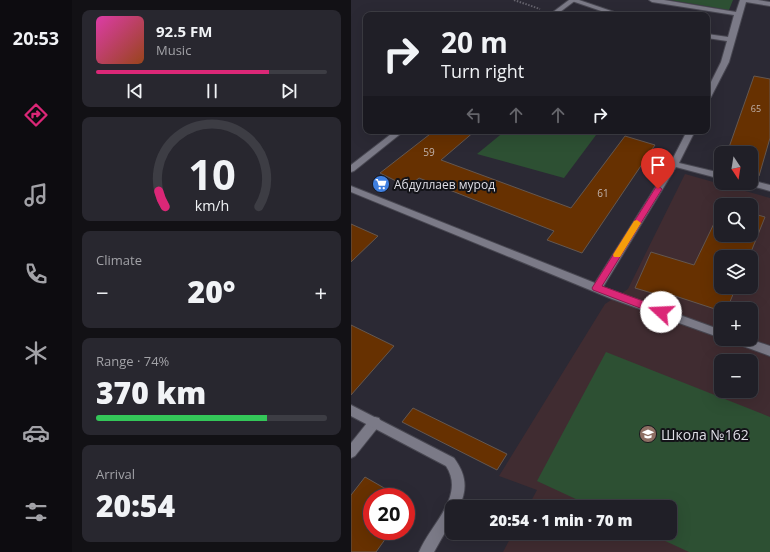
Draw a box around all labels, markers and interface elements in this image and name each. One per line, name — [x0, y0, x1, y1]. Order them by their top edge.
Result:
text: 92.5 FM — [156, 21, 212, 41]
text: 20 m — [441, 23, 508, 61]
text: 20:53 — [13, 26, 59, 50]
icon: right — [375, 28, 427, 80]
text: Music — [156, 41, 191, 59]
text: Turn right — [441, 59, 524, 83]
icon: previous — [124, 80, 146, 102]
icon: pause — [201, 80, 223, 102]
icon: next — [278, 80, 300, 102]
icon: directions — [22, 101, 50, 129]
house number: 65 — [751, 102, 761, 115]
icon: left — [463, 104, 485, 126]
icon: ahead — [505, 104, 527, 126]
icon: ahead — [547, 104, 569, 126]
icon: right — [589, 104, 611, 126]
house number: 59 — [423, 145, 435, 159]
text: 10 — [188, 146, 235, 202]
north arrow — [714, 146, 758, 190]
map controls — [714, 146, 758, 398]
pin — [641, 148, 675, 189]
icon: arrive — [647, 154, 669, 176]
supermarket icon: Абдуллаев мурод — [371, 174, 391, 194]
place label: Абдуллаев мурод — [394, 176, 495, 193]
icon: music — [22, 181, 50, 209]
house number: 61 — [597, 186, 609, 200]
text: km/h — [194, 196, 229, 215]
button: search — [714, 198, 758, 242]
button: layers — [714, 250, 758, 294]
text: Climate — [96, 251, 142, 269]
icon: phone — [22, 260, 50, 288]
text: 20° — [188, 271, 235, 312]
text: − — [96, 277, 109, 307]
text: + — [314, 277, 327, 307]
position arrow — [640, 291, 682, 333]
button: + — [714, 302, 758, 346]
icon: climate — [22, 339, 50, 367]
text: Range · 74% — [96, 352, 169, 370]
button: − — [714, 354, 758, 398]
text: 370 km — [96, 372, 206, 413]
icon: car — [22, 419, 50, 447]
school or university icon: Школа №162 — [638, 424, 658, 444]
place label: Школа №162 — [661, 425, 749, 444]
text: Arrival — [96, 465, 135, 483]
text: 20:54 — [96, 485, 175, 526]
speed limit sign: 20 — [363, 488, 415, 540]
icon: filters — [22, 498, 50, 526]
text: 20:54 · 1 min · 70 m — [490, 510, 632, 530]

